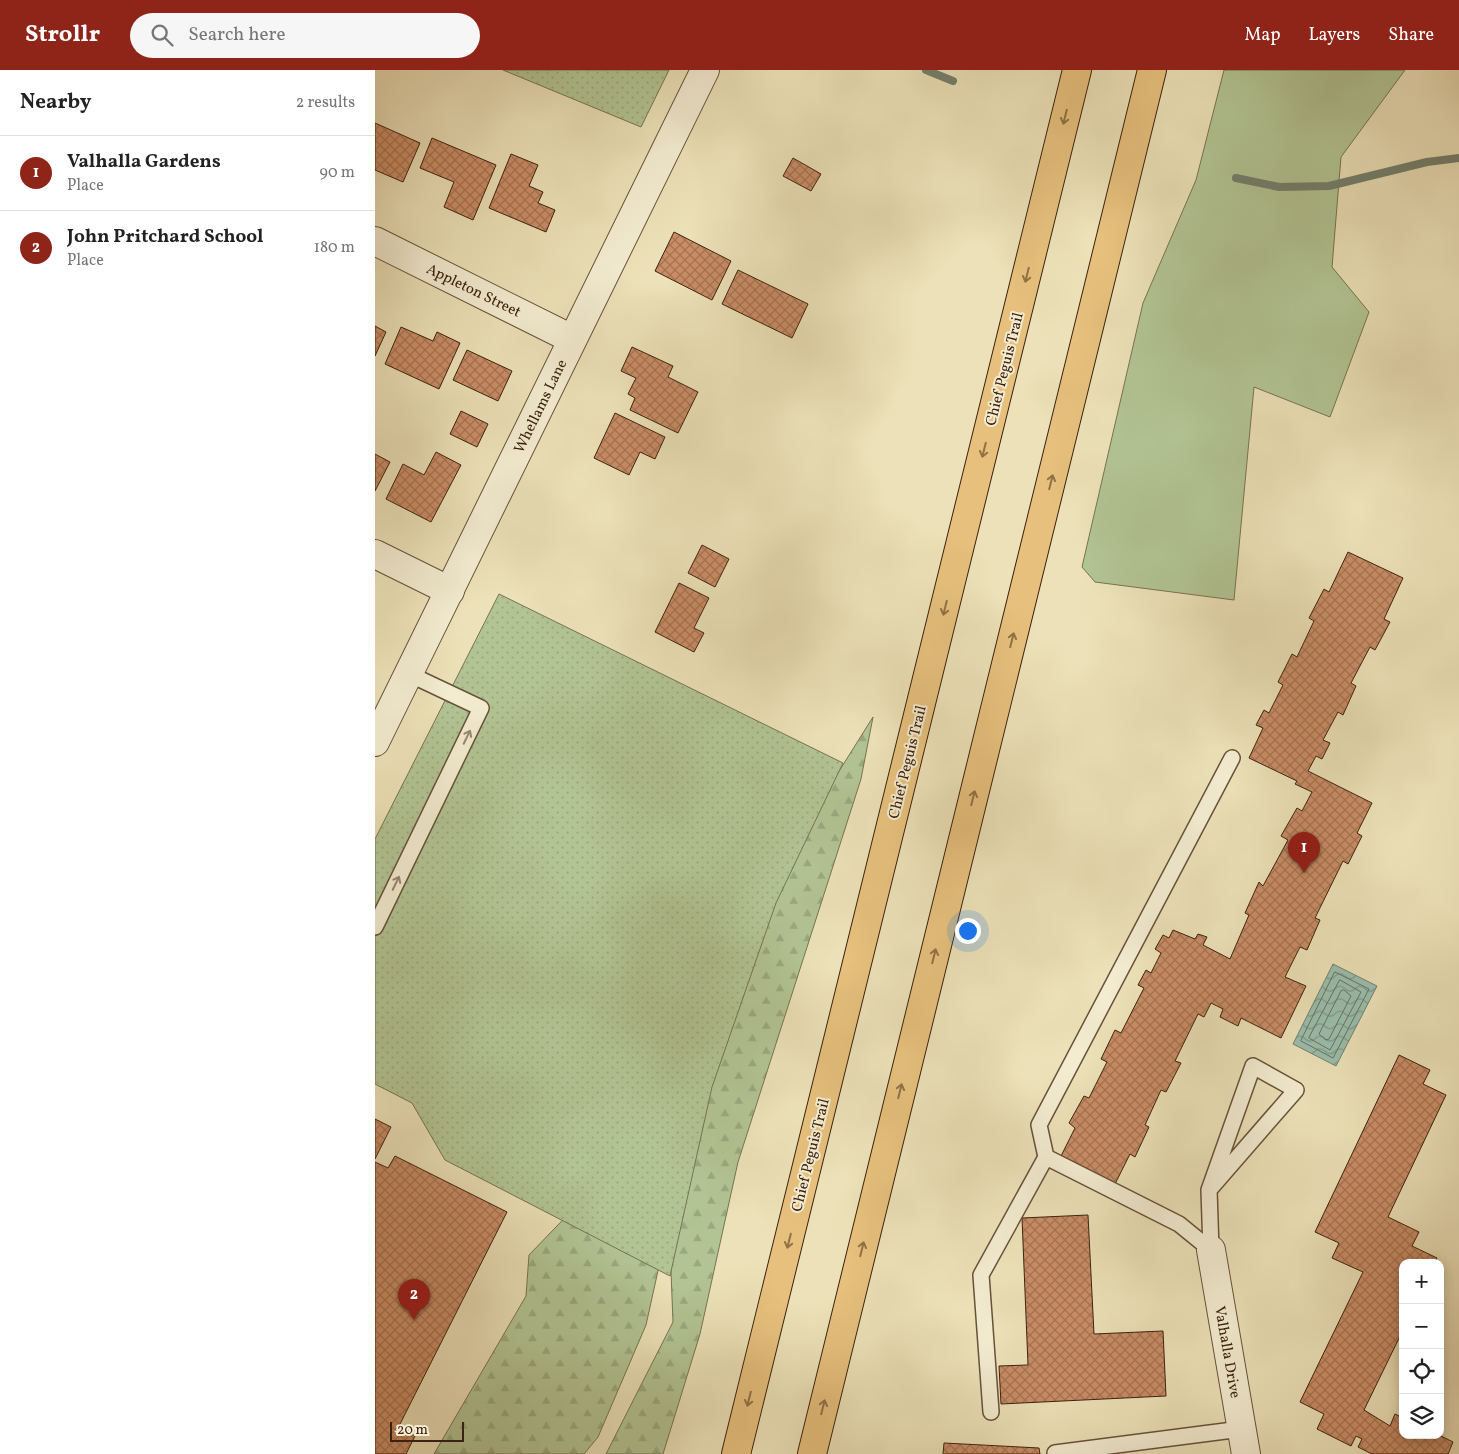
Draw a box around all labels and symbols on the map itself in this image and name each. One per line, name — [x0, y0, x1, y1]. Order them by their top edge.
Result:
one-way arrow — [1060, 109, 1069, 125]
street label: Appleton Street — [422, 259, 524, 323]
one-way arrow — [1022, 267, 1031, 283]
street label: Chief Peguis Trail — [981, 311, 1030, 428]
street label: Whellams Lane — [510, 356, 573, 457]
one-way arrow — [979, 442, 988, 458]
one-way arrow — [1047, 475, 1057, 491]
one-way arrow — [940, 599, 949, 615]
one-way arrow — [1008, 633, 1017, 649]
street label: Chief Peguis Trail — [884, 704, 933, 821]
one-way arrow — [463, 730, 472, 745]
one-way arrow — [969, 790, 978, 806]
pin: 1 — [1288, 832, 1320, 873]
one-way arrow — [392, 876, 401, 891]
your location — [955, 918, 981, 944]
one-way arrow — [929, 948, 939, 964]
one-way arrow — [896, 1083, 905, 1099]
street label: Chief Peguis Trail — [787, 1097, 836, 1214]
one-way arrow — [783, 1233, 793, 1249]
one-way arrow — [858, 1241, 867, 1257]
pin: 2 — [398, 1279, 430, 1320]
street label: Valhalla Drive — [1208, 1304, 1245, 1400]
one-way arrow — [744, 1391, 753, 1407]
one-way arrow — [819, 1399, 828, 1415]
scale bar — [390, 1419, 464, 1442]

